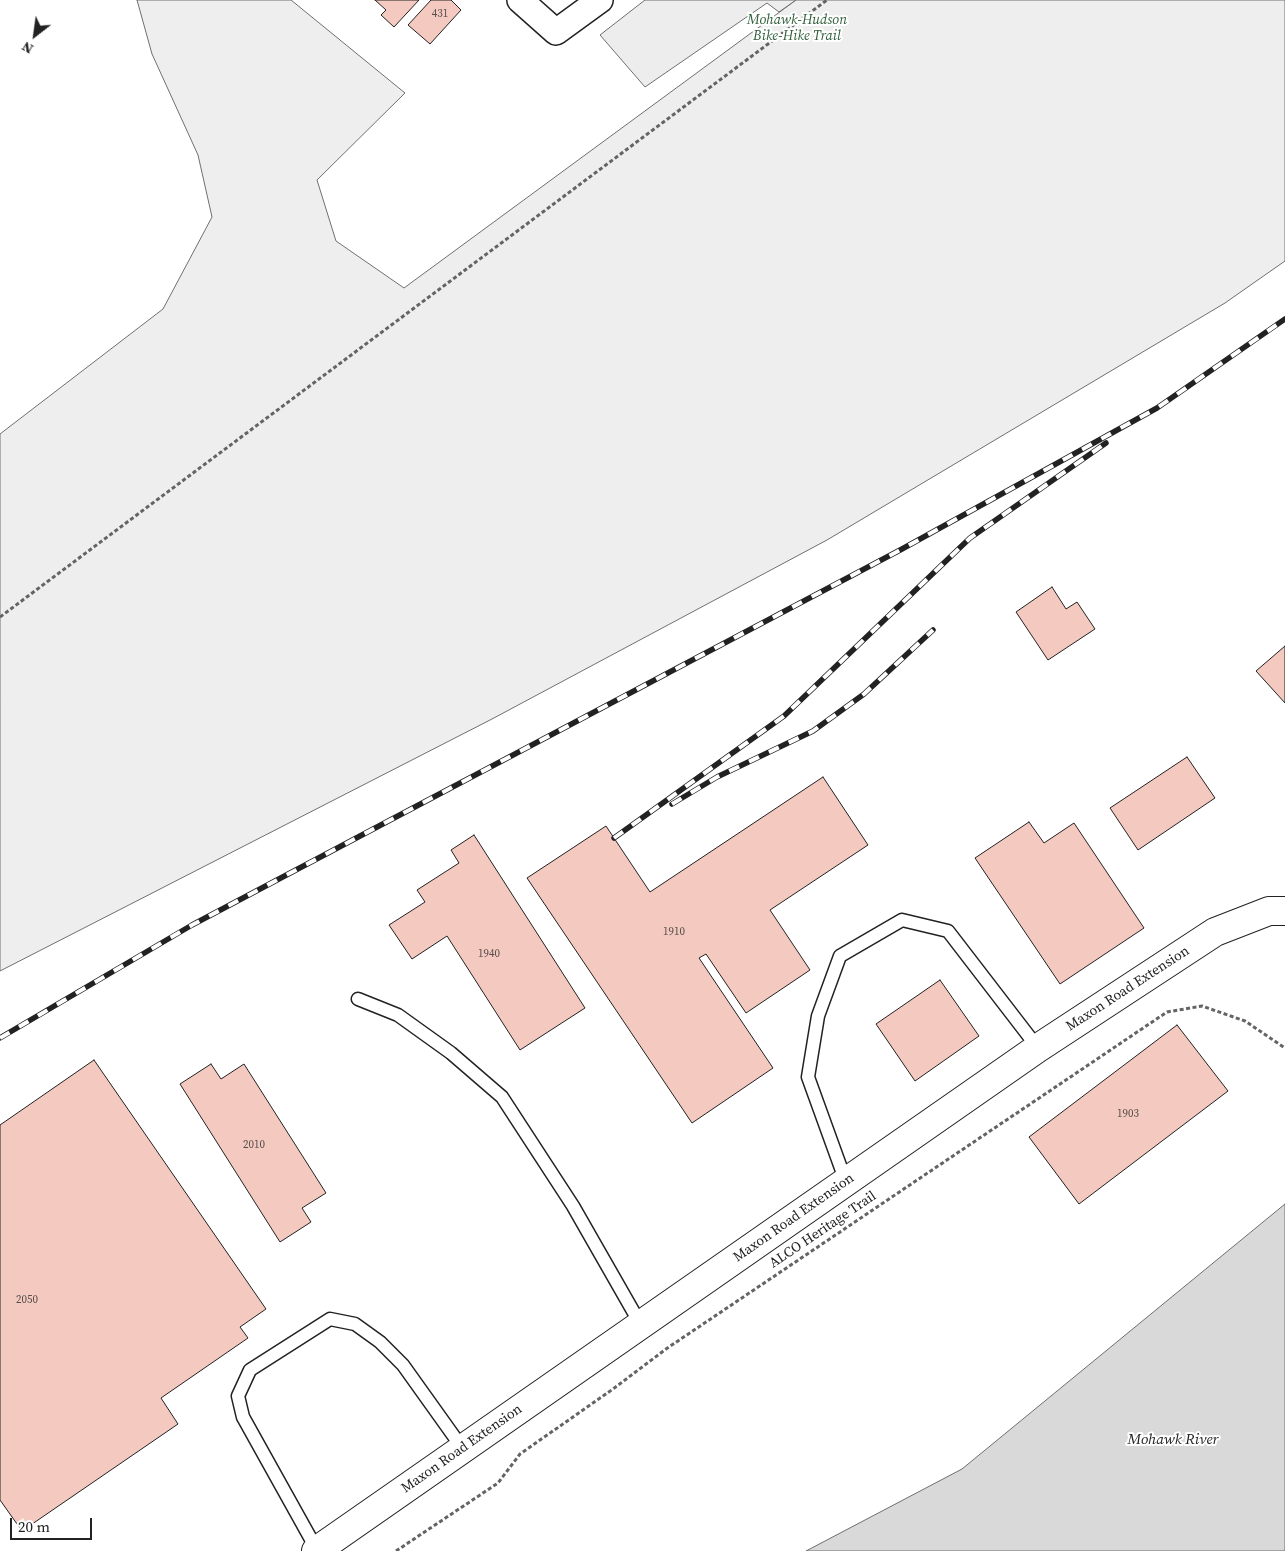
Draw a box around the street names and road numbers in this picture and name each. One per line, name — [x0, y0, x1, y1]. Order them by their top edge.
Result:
street label: Maxon Road Extension — [1063, 943, 1193, 1035]
street label: Maxon Road Extension — [730, 1170, 858, 1266]
street label: ALCO Heritage Trail — [766, 1188, 880, 1272]
street label: Maxon Road Extension — [398, 1401, 526, 1497]

